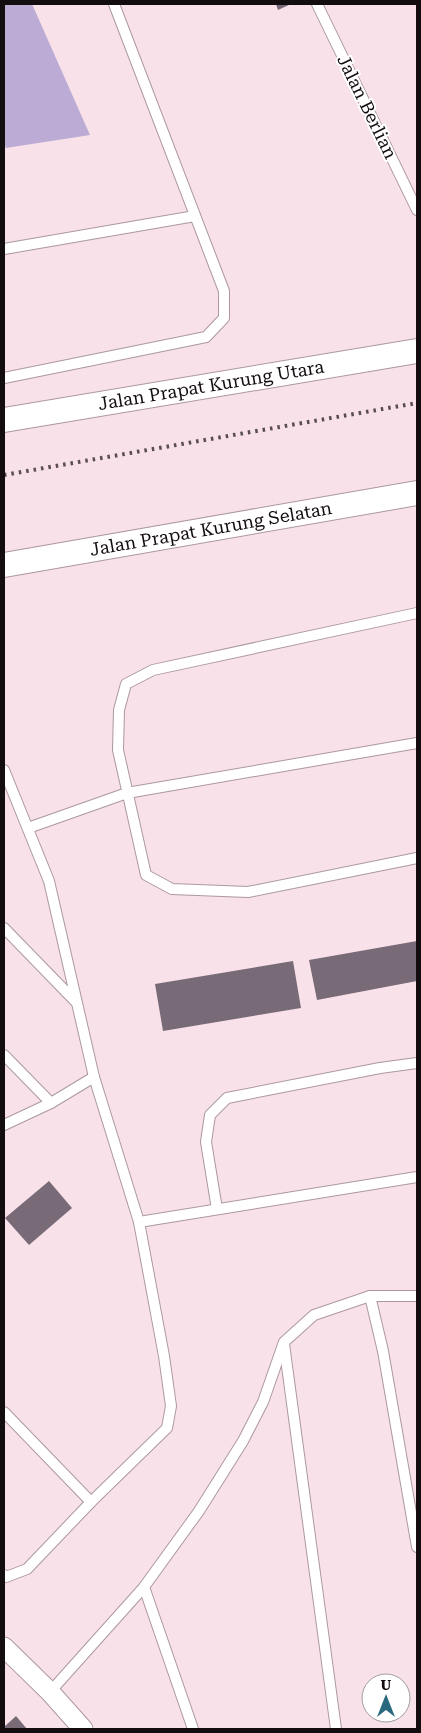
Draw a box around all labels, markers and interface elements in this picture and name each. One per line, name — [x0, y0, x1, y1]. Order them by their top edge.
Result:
street label: Jalan Berlian — [333, 51, 402, 163]
street label: Jalan Prapat Kurung Utara — [97, 356, 326, 414]
street label: Jalan Prapat Kurung Selatan — [88, 497, 334, 560]
north arrow — [361, 1673, 411, 1723]
text: U — [381, 1677, 392, 1693]

